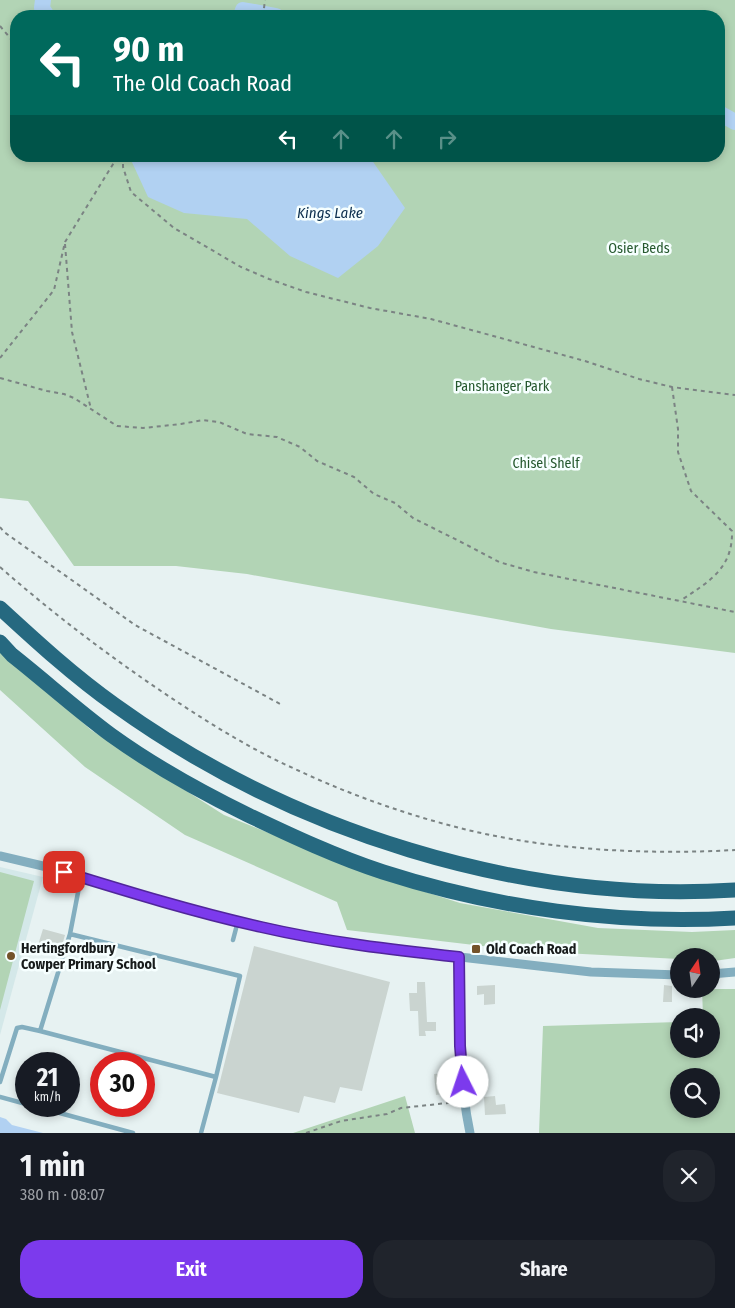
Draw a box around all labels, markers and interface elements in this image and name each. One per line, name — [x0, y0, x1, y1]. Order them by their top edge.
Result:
text: 90 m — [113, 28, 184, 70]
icon: left — [30, 30, 95, 95]
text: The Old Coach Road — [113, 70, 292, 97]
icon: left — [274, 125, 302, 153]
icon: ahead — [327, 125, 355, 153]
icon: ahead — [380, 125, 408, 153]
icon: right — [433, 125, 461, 153]
water label: Kings Lake — [297, 204, 363, 222]
park label: Osier Beds — [608, 240, 670, 257]
park label: Panshanger Park — [455, 378, 550, 395]
park label: Chisel Shelf — [513, 455, 581, 472]
pin — [43, 851, 85, 893]
icon: arrive — [50, 858, 78, 886]
place label: Hertingfordbury Cowper Primary School — [21, 940, 156, 973]
place label: Old Coach Road — [486, 941, 576, 958]
marker: Old Coach Road — [470, 943, 482, 955]
north arrow — [670, 948, 720, 998]
map controls — [670, 948, 720, 1118]
marker: Hertingfordbury Cowper Primary School — [5, 950, 17, 962]
button: sound — [670, 1008, 720, 1058]
speed limit sign: 30 — [90, 1052, 155, 1117]
position arrow — [436, 1055, 488, 1107]
text: 21 — [37, 1063, 58, 1093]
button: search — [670, 1068, 720, 1118]
text: km/h — [34, 1090, 61, 1104]
text: 1 min — [20, 1148, 85, 1184]
button: close — [663, 1150, 715, 1202]
text: 380 m · 08:07 — [20, 1185, 105, 1204]
button: Exit — [20, 1240, 363, 1298]
button: Share — [373, 1240, 715, 1298]

